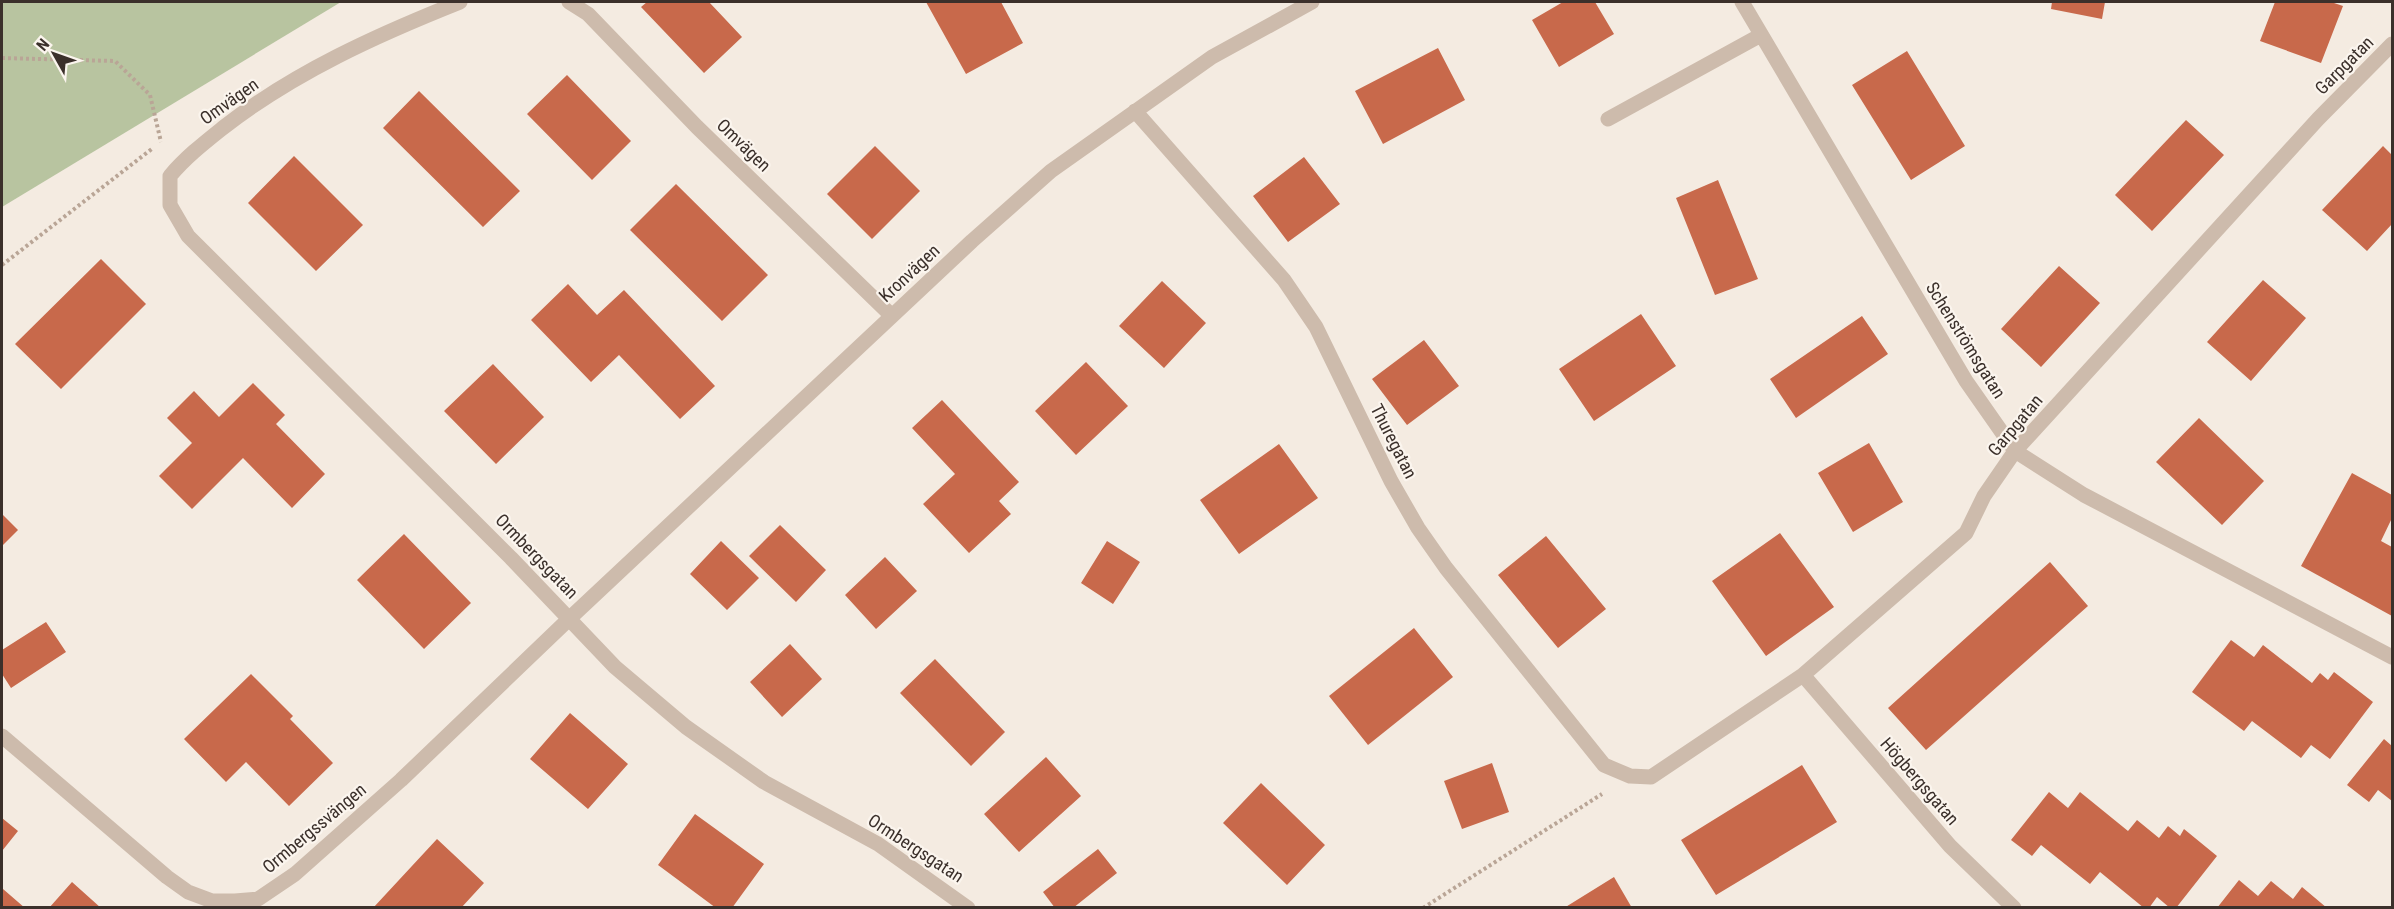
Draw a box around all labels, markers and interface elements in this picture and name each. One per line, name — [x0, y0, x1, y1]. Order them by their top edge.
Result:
north arrow — [24, 24, 84, 84]
street label: Garpgatan — [2310, 31, 2378, 99]
text: N — [32, 35, 53, 55]
street label: Omvägen — [196, 73, 262, 129]
street label: Omvägen — [713, 114, 775, 176]
street label: Kronvägen — [874, 240, 944, 306]
street label: Schenströmsgatan — [1922, 278, 2010, 402]
street label: Garpgatan — [1983, 390, 2047, 460]
street label: Thuregatan — [1366, 400, 1422, 482]
street label: Ormbergsgatan — [491, 509, 583, 603]
street label: Högbergsgatan — [1876, 733, 1964, 829]
street label: Ormbergssvängen — [258, 779, 370, 877]
street label: Ormbergsgatan — [864, 809, 968, 887]

